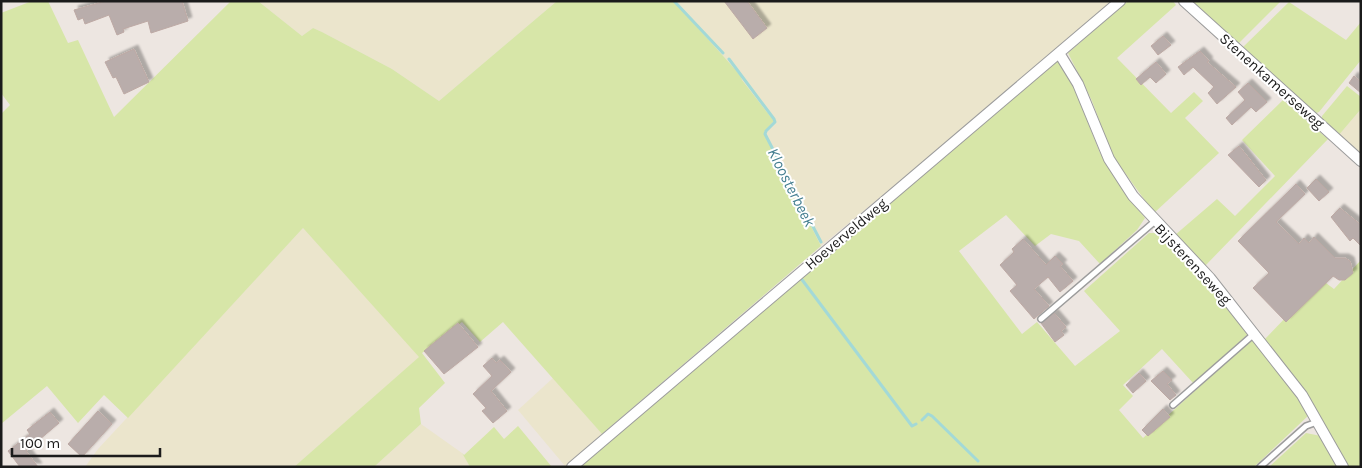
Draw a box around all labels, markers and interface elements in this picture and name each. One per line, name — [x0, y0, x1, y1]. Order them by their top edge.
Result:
street label: Stenenkamerseweg — [1216, 29, 1328, 133]
water label: Kloosterbeek — [764, 145, 820, 231]
street label: Hoeverveldweg — [801, 194, 891, 274]
street label: Bijsterenseweg — [1151, 220, 1236, 309]
scale bar — [12, 426, 160, 458]
text: 100 m — [20, 434, 60, 452]

